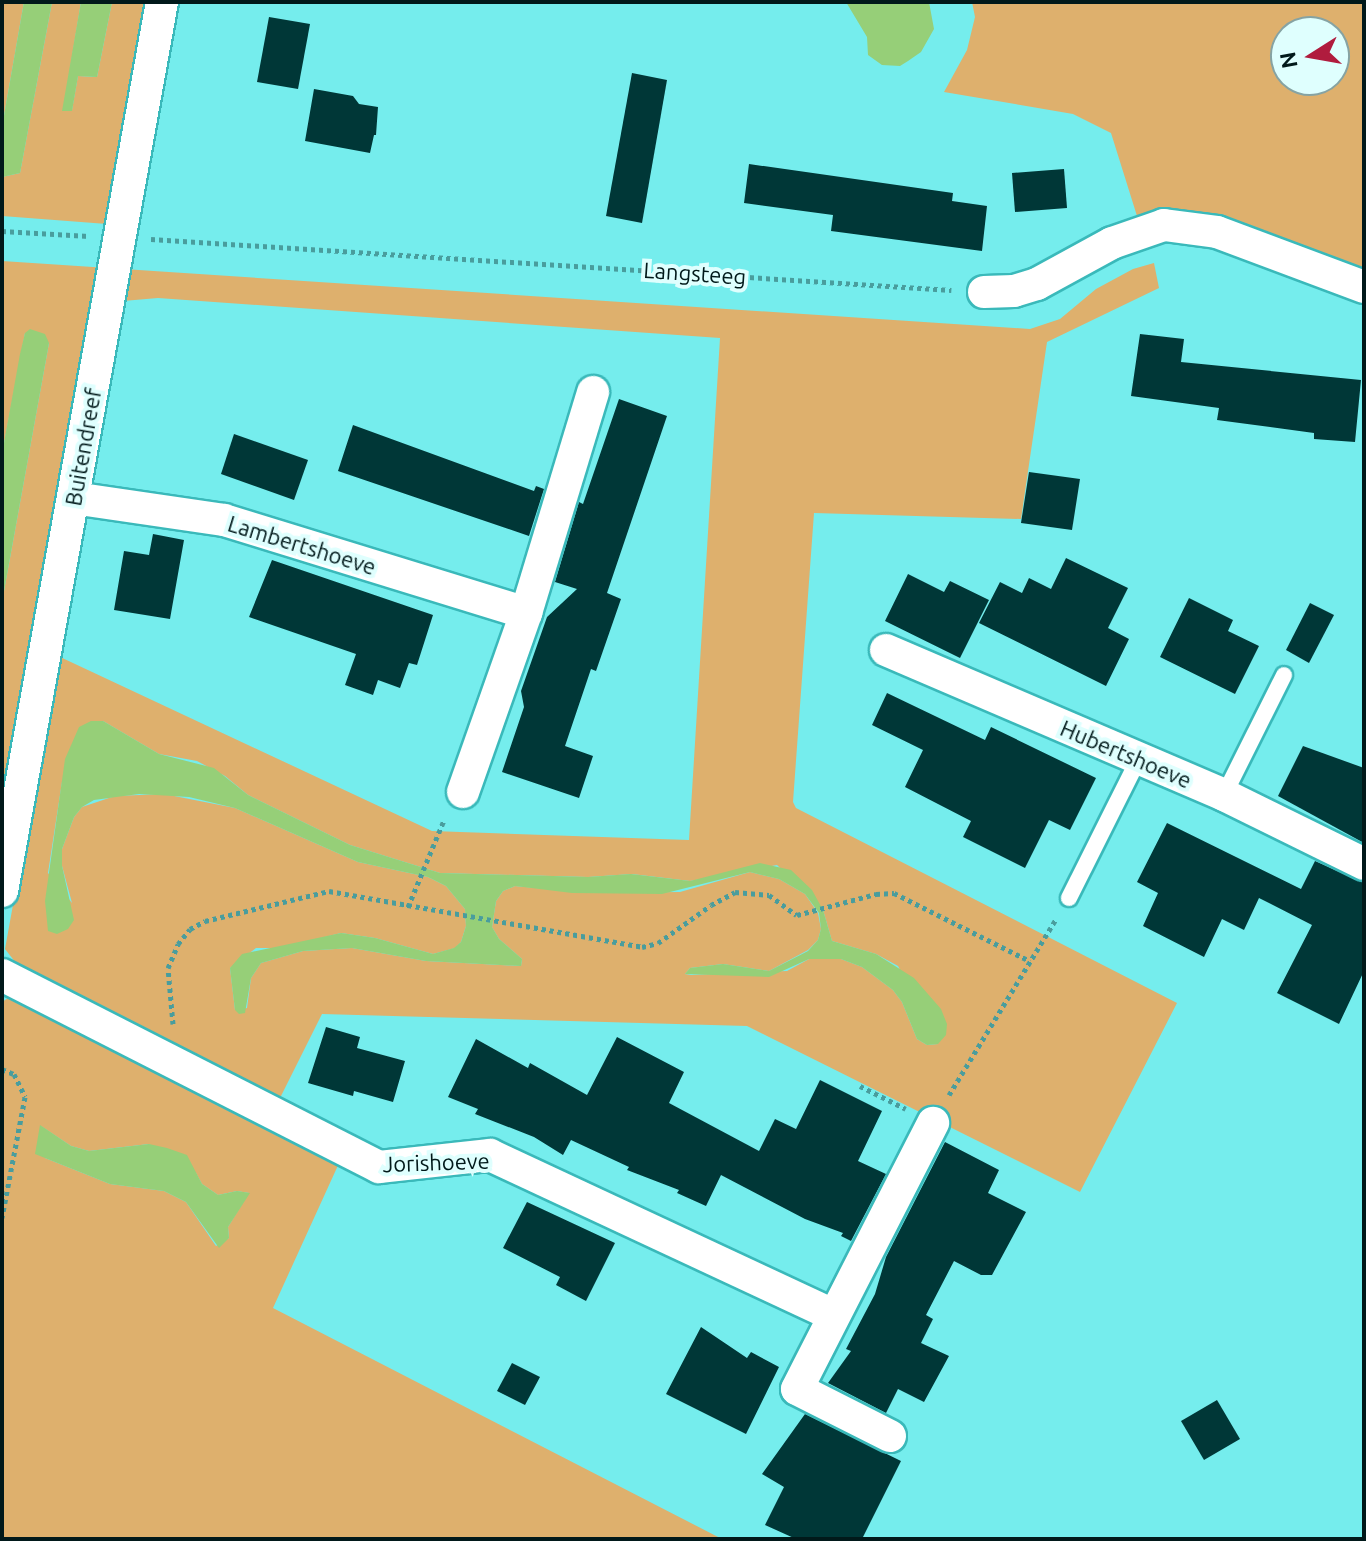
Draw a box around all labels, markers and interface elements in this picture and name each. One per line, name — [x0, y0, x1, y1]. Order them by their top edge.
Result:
north arrow — [1270, 16, 1350, 96]
text: N — [1274, 50, 1302, 71]
street label: Langsteeg — [643, 256, 747, 290]
street label: Buitendreef — [60, 386, 106, 508]
street label: Lambertshoeve — [225, 510, 379, 580]
street label: Hubertshoeve — [1056, 715, 1196, 793]
street label: Jorishoeve — [382, 1147, 490, 1177]

